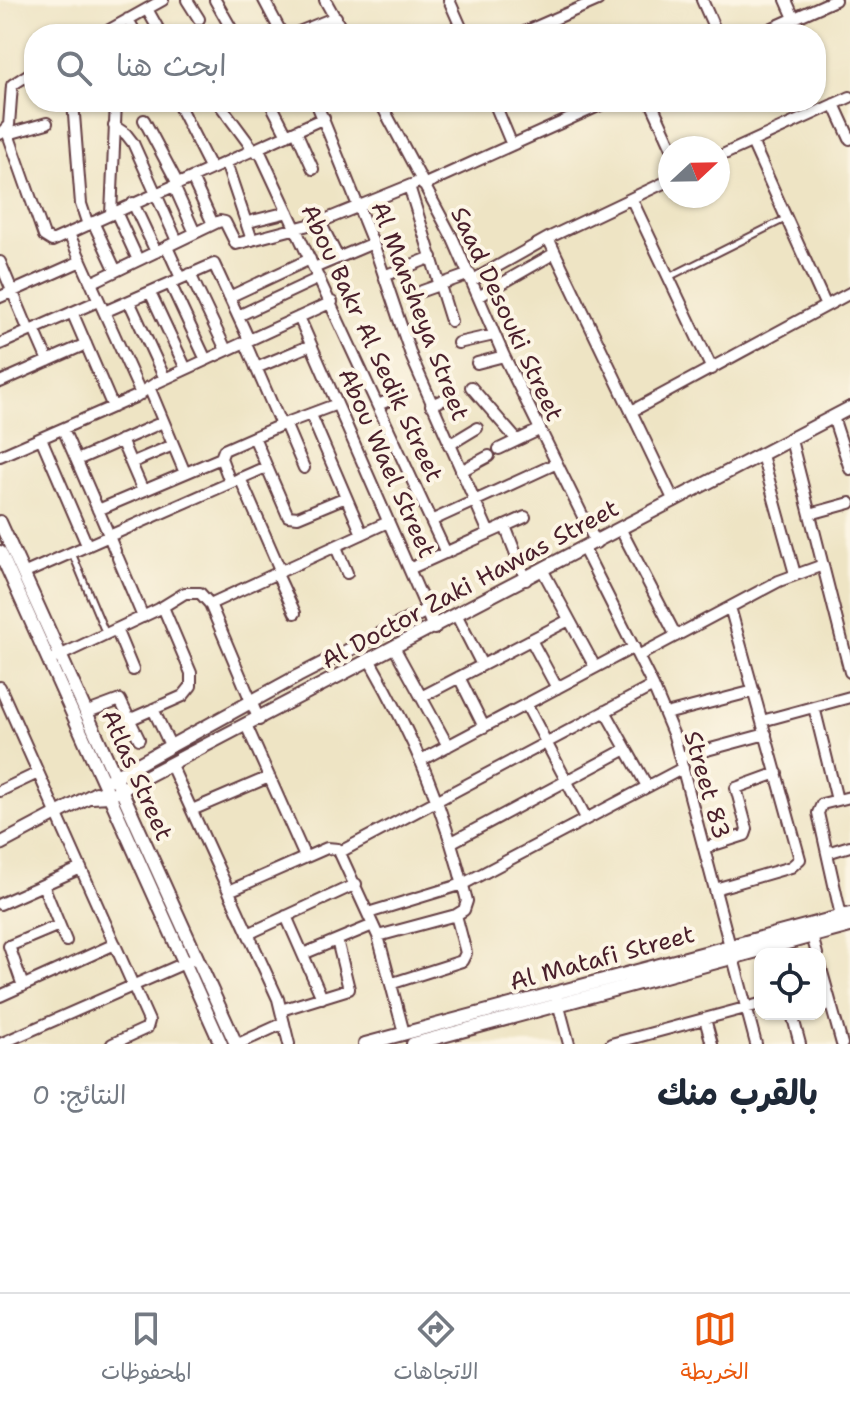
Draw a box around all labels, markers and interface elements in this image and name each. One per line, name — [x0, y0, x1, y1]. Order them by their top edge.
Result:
search box — [24, 24, 826, 112]
text: ابحث هنا — [116, 45, 227, 86]
icon: search — [52, 46, 96, 90]
north arrow — [658, 136, 730, 208]
street label: Al Mansheya Street — [363, 197, 477, 425]
street label: Abou Bakr Al Sedik Street — [293, 199, 451, 487]
street label: Saad Desouki Street — [443, 202, 571, 426]
street label: Abou Wael Street — [331, 363, 443, 563]
street label: Al Doctor Zaki Hawas Street — [316, 492, 624, 676]
street label: Atlas Street — [94, 704, 180, 846]
street label: Street 83 — [676, 727, 738, 843]
street label: Al Matafi Street — [506, 918, 698, 998]
map controls — [754, 948, 826, 1020]
button: locate — [754, 948, 826, 1020]
text: بالقرب منك — [657, 1070, 818, 1116]
text: النتائج: 0 — [32, 1077, 126, 1112]
tab: المحفوظات — [101, 1307, 192, 1391]
tab: الاتجاهات — [393, 1307, 478, 1391]
tab: الخريطة — [680, 1307, 749, 1391]

